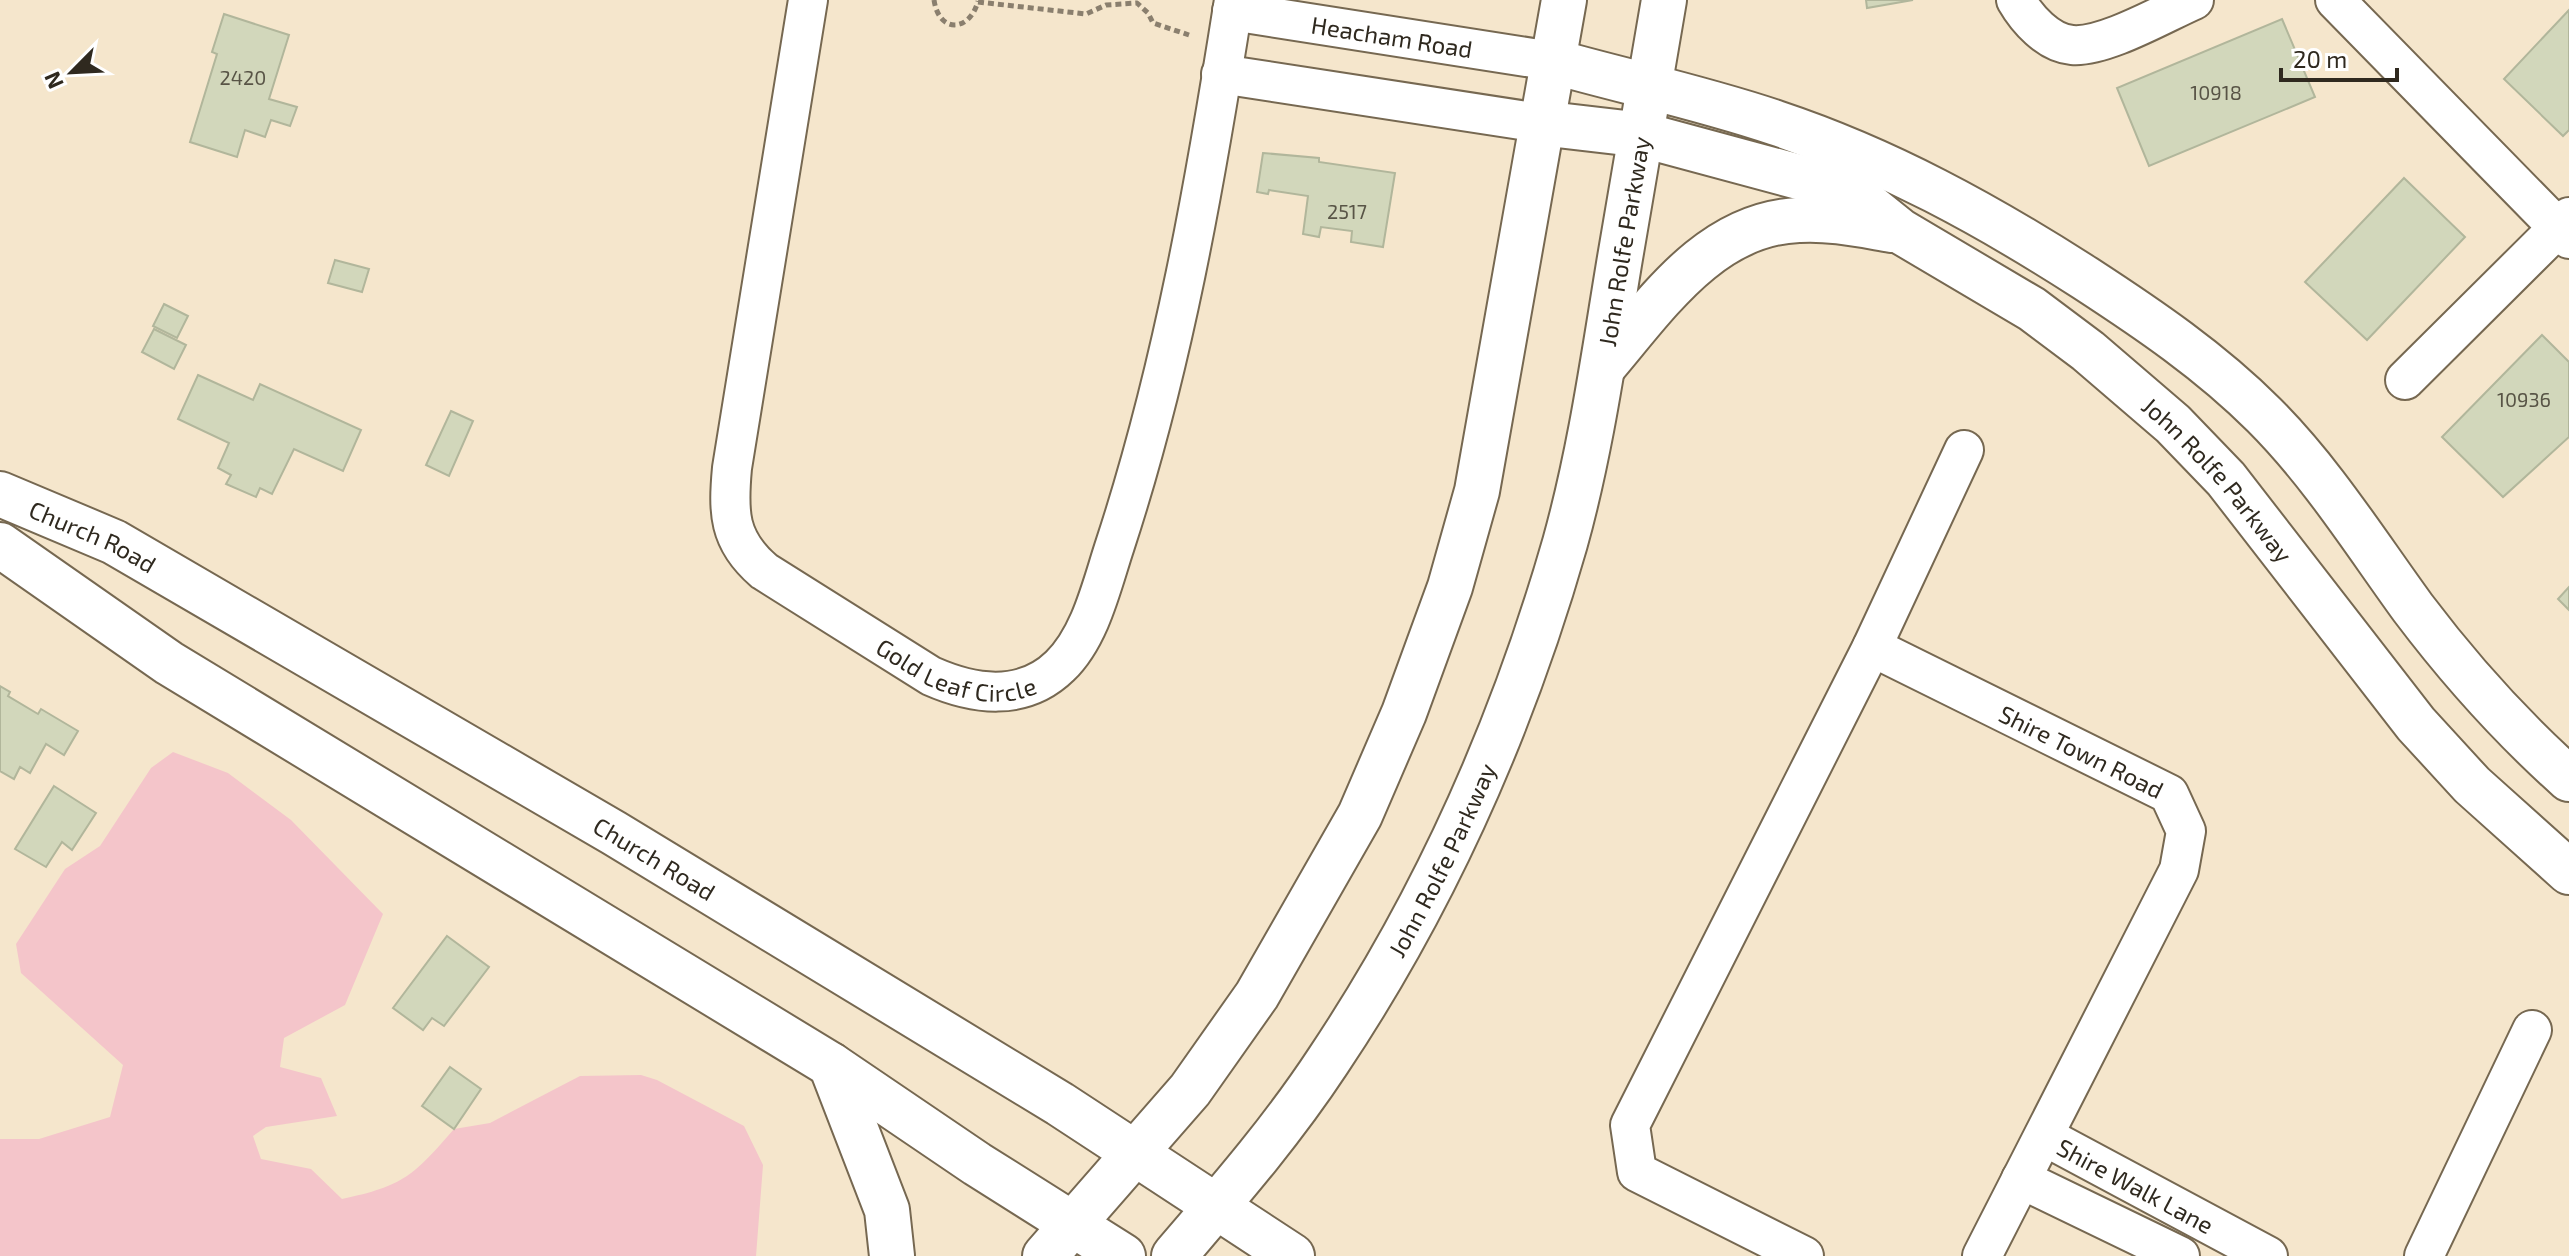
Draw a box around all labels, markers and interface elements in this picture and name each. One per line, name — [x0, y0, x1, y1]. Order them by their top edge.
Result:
street label: Heacham Road — [1309, 9, 1475, 63]
north arrow — [32, 32, 112, 112]
scale bar — [2281, 32, 2397, 82]
text: 20 m — [2293, 44, 2347, 73]
house number: 2420 — [220, 65, 266, 89]
text: N — [38, 68, 68, 93]
house number: 10918 — [2190, 80, 2242, 104]
street label: John Rolfe Parkway — [1591, 134, 1655, 348]
house number: 2517 — [1327, 199, 1367, 223]
house number: 10936 — [2497, 387, 2551, 411]
street label: John Rolfe Parkway — [2137, 390, 2299, 568]
street label: Church Road — [25, 494, 162, 578]
street label: Gold Leaf Circle — [872, 631, 1040, 706]
street label: Shire Town Road — [1995, 698, 2169, 804]
street label: John Rolfe Parkway — [1381, 758, 1501, 962]
street label: Church Road — [589, 810, 721, 906]
street label: Shire Walk Lane — [2053, 1131, 2219, 1239]

